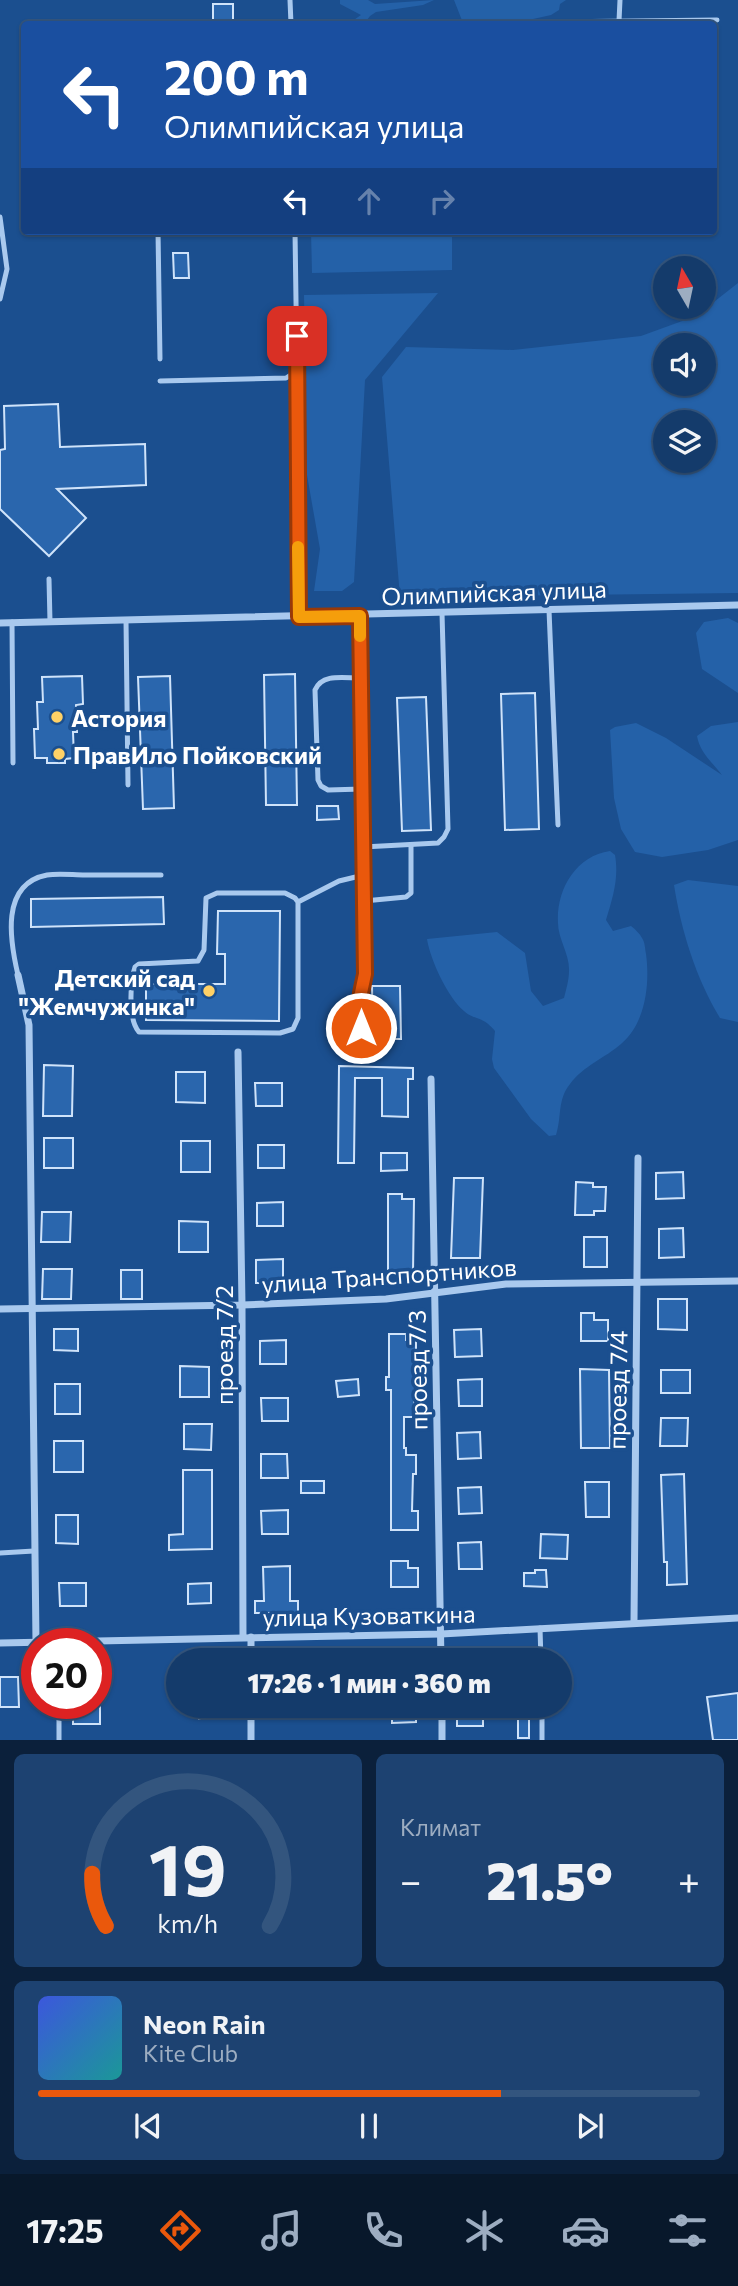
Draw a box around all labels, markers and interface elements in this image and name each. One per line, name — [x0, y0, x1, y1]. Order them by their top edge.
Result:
text: 200 m — [164, 45, 309, 105]
icon: left — [49, 49, 140, 140]
text: Олимпийская улица — [164, 105, 464, 145]
icon: left — [277, 182, 315, 220]
icon: ahead — [350, 182, 388, 220]
icon: right — [423, 182, 461, 220]
north arrow — [653, 256, 716, 318]
map controls — [653, 256, 716, 473]
pin — [267, 306, 327, 366]
icon: arrive — [278, 317, 316, 355]
button: sound — [653, 333, 716, 396]
button: layers — [653, 410, 716, 473]
street label: Олимпийская улица — [381, 574, 607, 610]
place label: Астория — [71, 703, 166, 732]
marker: Астория — [49, 709, 65, 725]
place label: ПравИло Пойковский — [73, 740, 322, 769]
marker: ПравИло Пойковский — [51, 746, 67, 762]
place label: Детский сад "Жемчужинка" — [19, 963, 195, 1020]
marker: Детский сад "Жемчужинка" — [201, 983, 217, 999]
position arrow — [324, 991, 398, 1065]
street label: улица Транспортников — [261, 1252, 517, 1298]
street label: проезд 7/2 — [209, 1285, 238, 1405]
street label: проезд 7/3 — [401, 1310, 433, 1430]
street label: проезд 7/4 — [601, 1330, 633, 1450]
street label: улица Кузоваткина — [262, 1599, 476, 1631]
speed limit sign: 20 — [21, 1628, 112, 1719]
text: 17:26 · 1 мин · 360 m — [247, 1667, 491, 1698]
text: Климат — [400, 1813, 481, 1841]
text: 19 — [149, 1823, 227, 1912]
text: 21.5° — [486, 1847, 613, 1911]
text: − — [400, 1856, 422, 1903]
text: + — [678, 1856, 700, 1903]
text: km/h — [158, 1908, 218, 1938]
text: Neon Rain — [143, 2008, 266, 2039]
text: Kite Club — [143, 2039, 238, 2067]
icon: previous — [129, 2107, 167, 2145]
icon: pause — [350, 2107, 388, 2145]
icon: next — [571, 2107, 609, 2145]
icon: directions — [156, 2206, 205, 2255]
icon: music — [257, 2206, 306, 2255]
icon: phone — [359, 2206, 408, 2255]
icon: climate — [460, 2206, 509, 2255]
icon: car — [561, 2206, 610, 2255]
icon: filters — [663, 2206, 712, 2255]
text: 17:25 — [26, 2210, 104, 2250]

